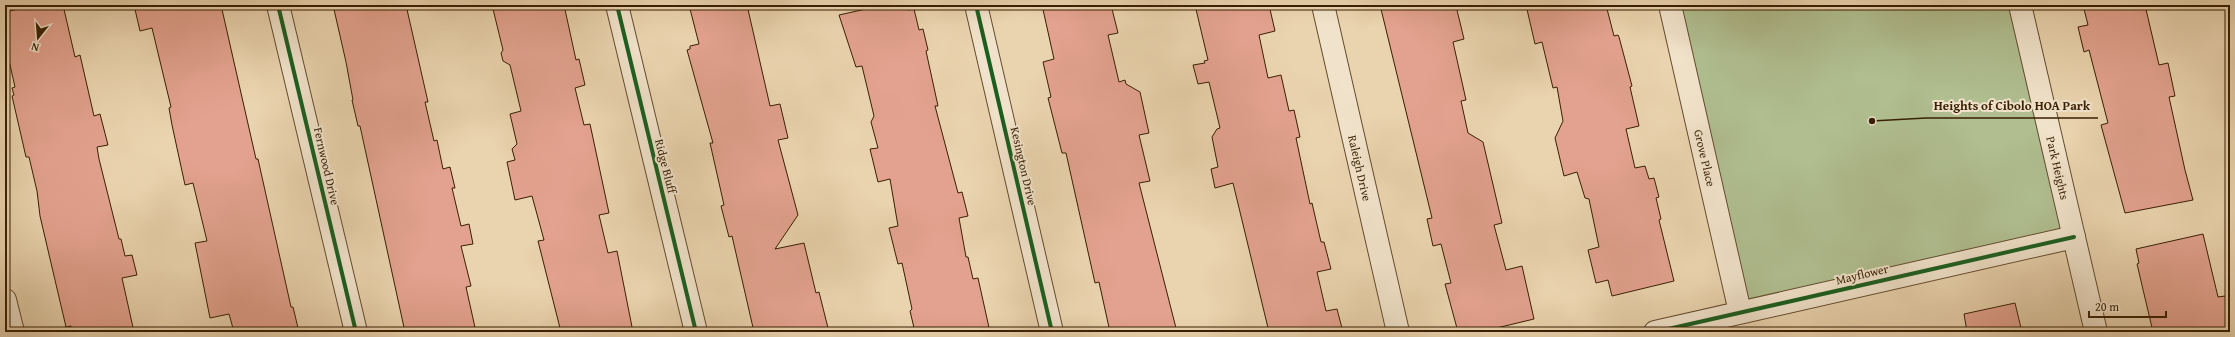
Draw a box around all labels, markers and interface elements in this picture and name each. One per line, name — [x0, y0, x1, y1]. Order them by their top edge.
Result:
north arrow — [18, 18, 58, 58]
text: N — [29, 39, 41, 56]
callout: Heights of Cibolo HOA Park — [1926, 93, 2098, 118]
text: Heights of Cibolo HOA Park — [1934, 96, 2091, 115]
street label: Fernwood Drive — [310, 125, 344, 207]
street label: Kesington Drive — [1007, 125, 1041, 207]
street label: Grove Place — [1690, 128, 1720, 189]
street label: Raleigh Drive — [1344, 133, 1376, 203]
street label: Park Heights — [2042, 135, 2074, 202]
street label: Ridge Bluff — [651, 137, 681, 196]
street label: Mayflower — [1834, 260, 1890, 288]
scale bar — [2089, 293, 2166, 319]
text: 20 m — [2095, 298, 2119, 315]

